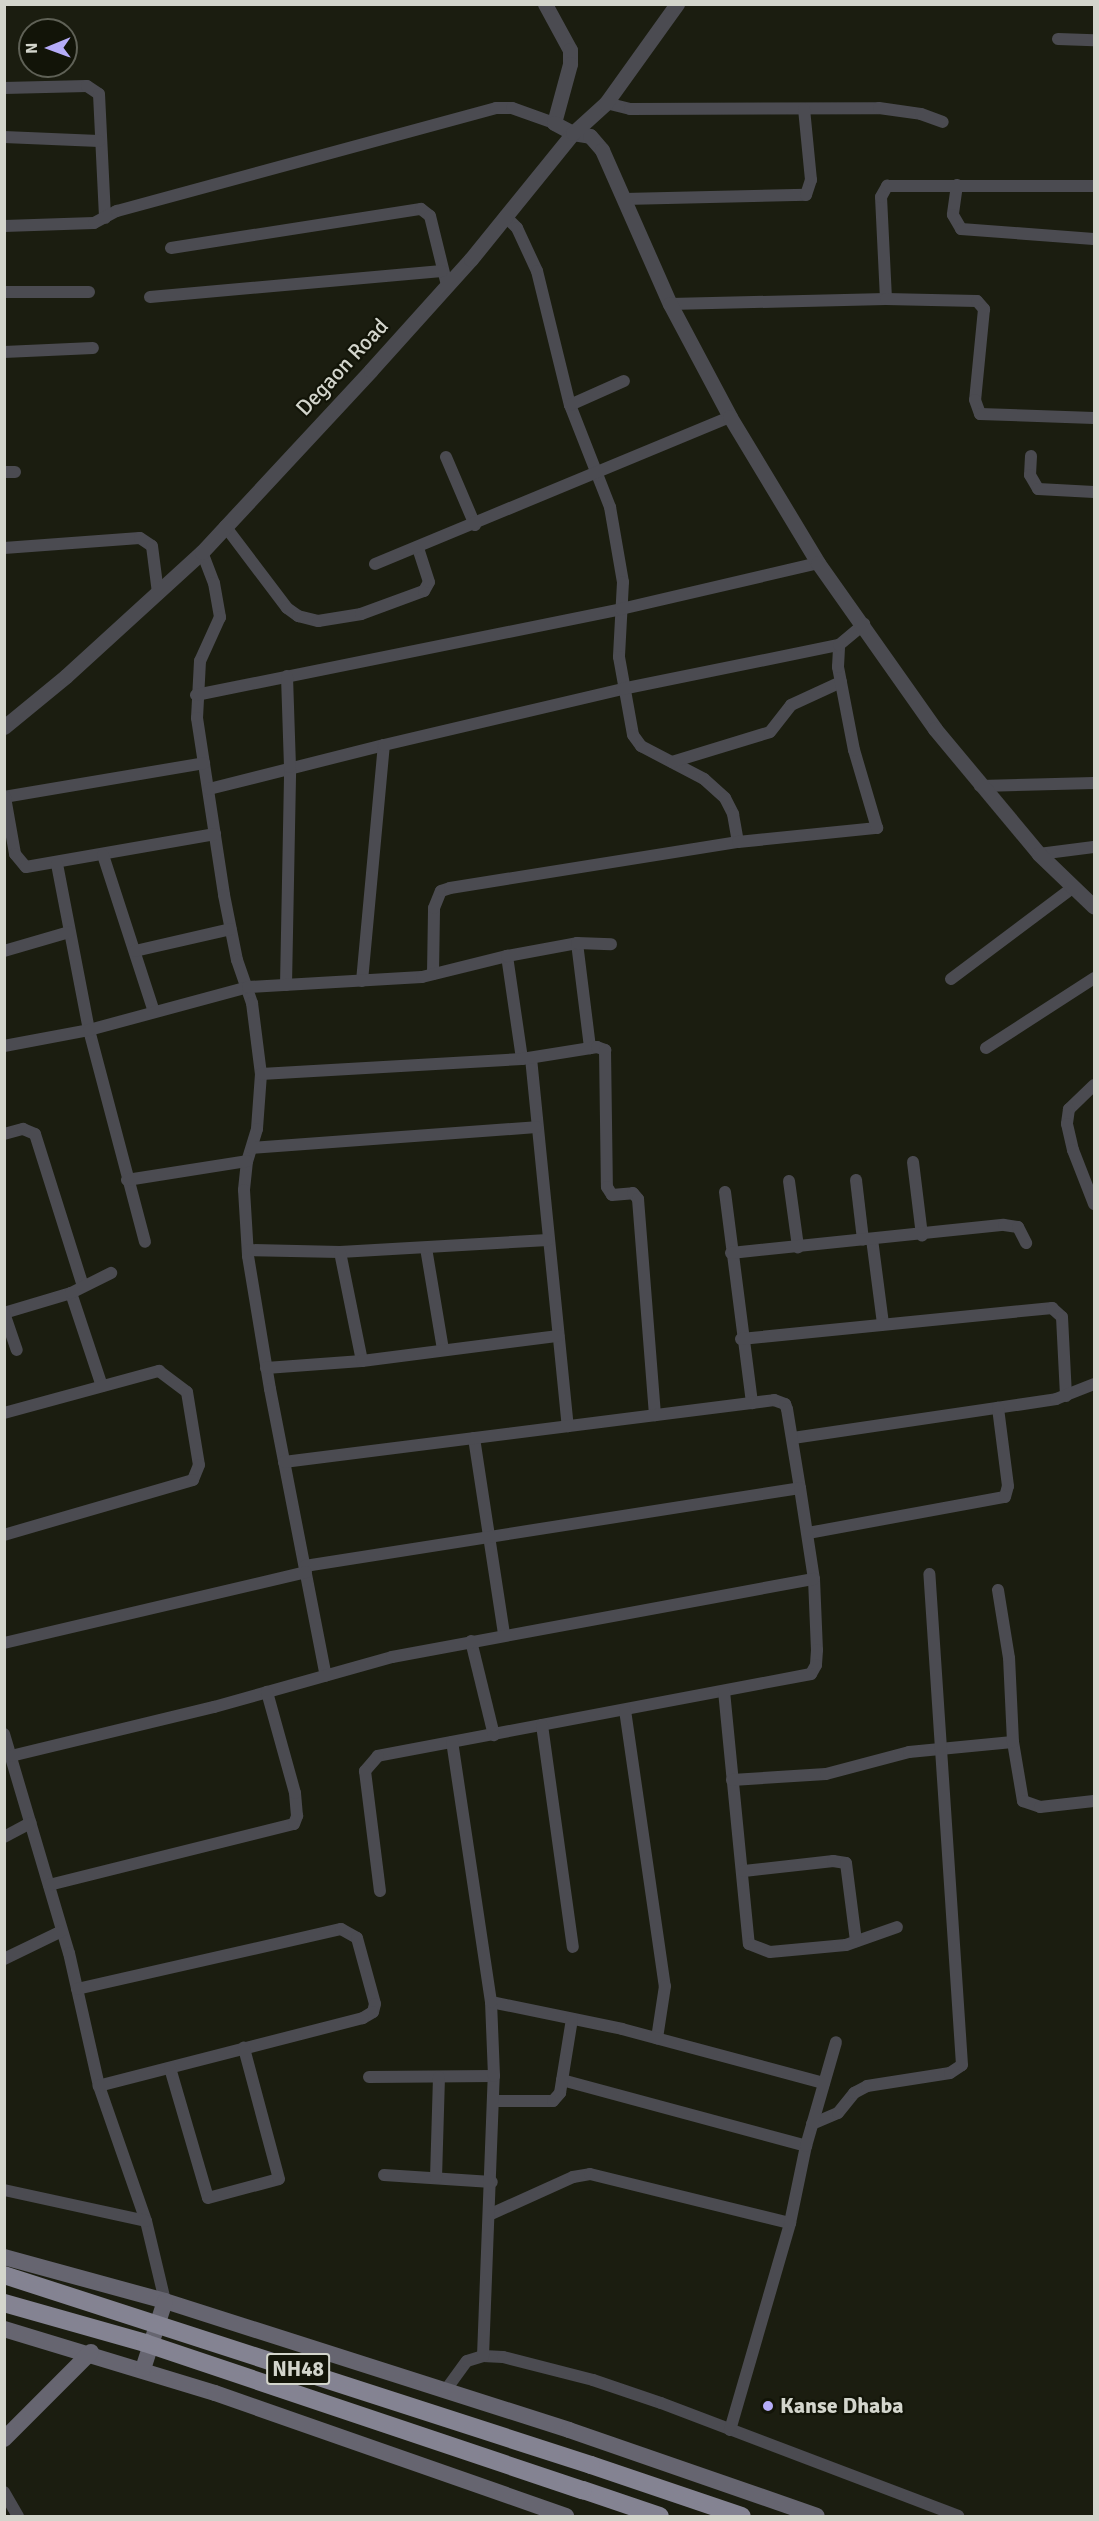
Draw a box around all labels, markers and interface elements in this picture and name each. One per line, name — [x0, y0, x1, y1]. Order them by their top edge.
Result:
north arrow — [18, 18, 78, 78]
text: N — [22, 43, 42, 54]
street label: Degaon Road — [290, 313, 394, 421]
road number: NH48 — [265, 2351, 331, 2387]
place label: Kanse Dhaba — [780, 2393, 903, 2419]
marker: Kanse Dhaba — [761, 2399, 775, 2413]

